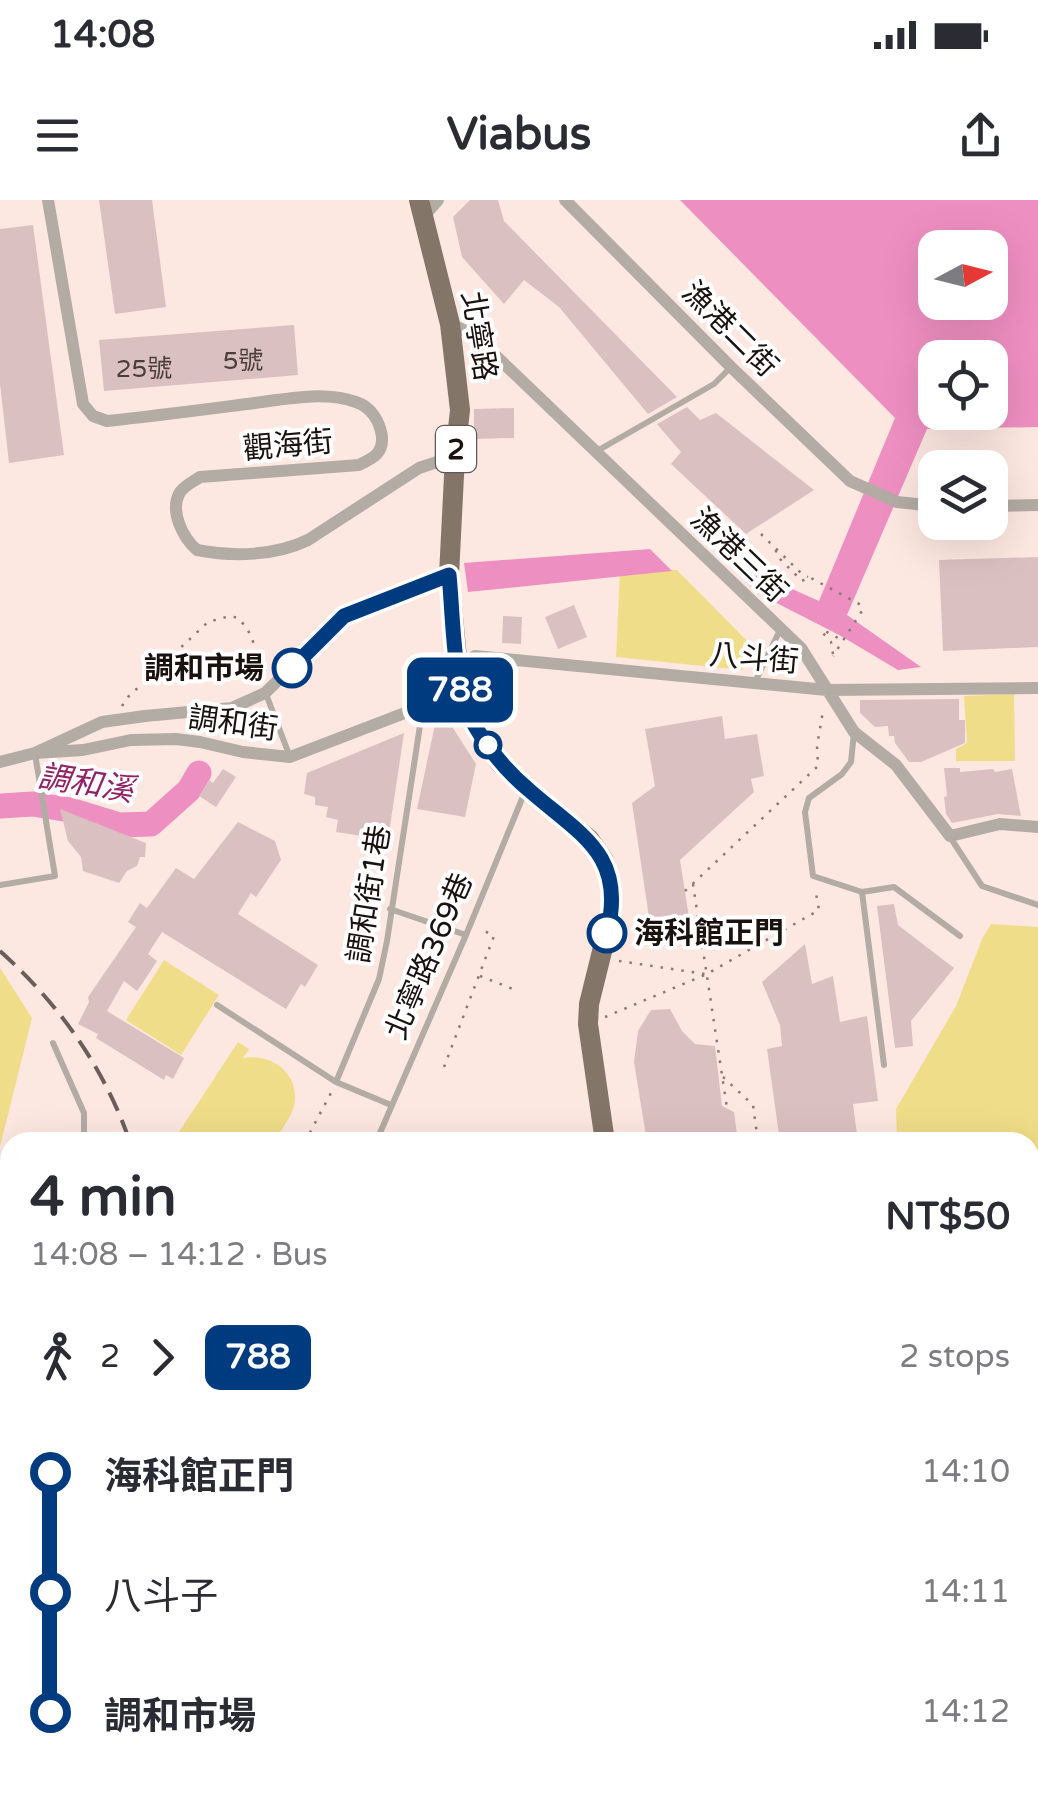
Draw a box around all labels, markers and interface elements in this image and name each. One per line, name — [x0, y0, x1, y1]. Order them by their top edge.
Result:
text: 14:08 — [50, 12, 155, 58]
icon: menu — [30, 108, 85, 163]
text: Viabus — [447, 108, 591, 162]
icon: share — [953, 108, 1008, 163]
north arrow — [918, 230, 1008, 320]
map controls — [918, 230, 1008, 540]
street label: 漁港二街 — [674, 274, 785, 385]
street label: 北寧路 — [453, 289, 504, 383]
button: locate — [918, 340, 1008, 430]
house number: 5號 — [223, 346, 263, 376]
house number: 25號 — [116, 354, 172, 384]
street label: 觀海街 — [242, 423, 334, 468]
road number: 2 — [436, 426, 476, 472]
button: layers — [918, 450, 1008, 540]
street label: 漁港三街 — [683, 500, 795, 610]
street label: 八斗街 — [708, 636, 800, 681]
marker: 調和市場 — [273, 649, 311, 687]
place label: 調和市場 — [144, 650, 264, 687]
line badge: 788 — [402, 658, 518, 722]
text: 788 — [427, 669, 493, 711]
street label: 調和街 — [186, 699, 280, 748]
unlabelled marker — [475, 732, 501, 758]
water label: 調和溪 — [35, 758, 140, 811]
street label: 調和街1巷 — [340, 823, 399, 966]
street label: 北寧路369巷 — [378, 868, 481, 1045]
marker: 海科館正門 — [588, 914, 626, 952]
place label: 海科館正門 — [634, 915, 784, 952]
text: 4 min — [30, 1165, 177, 1231]
text: NT$50 — [885, 1194, 1010, 1240]
text: 14:08 – 14:12 · Bus — [30, 1236, 328, 1274]
icon: walk — [30, 1330, 85, 1385]
icon: forward — [135, 1330, 190, 1385]
text: 788 — [225, 1336, 291, 1378]
text: 2 — [100, 1338, 120, 1376]
text: 2 stops — [899, 1338, 1010, 1376]
text: 14:10 — [921, 1453, 1010, 1491]
text: 海科館正門 — [104, 1454, 294, 1500]
text: 14:11 — [921, 1573, 1010, 1611]
text: 八斗子 — [104, 1574, 218, 1620]
text: 14:12 — [921, 1693, 1010, 1731]
text: 調和市場 — [104, 1694, 256, 1740]

